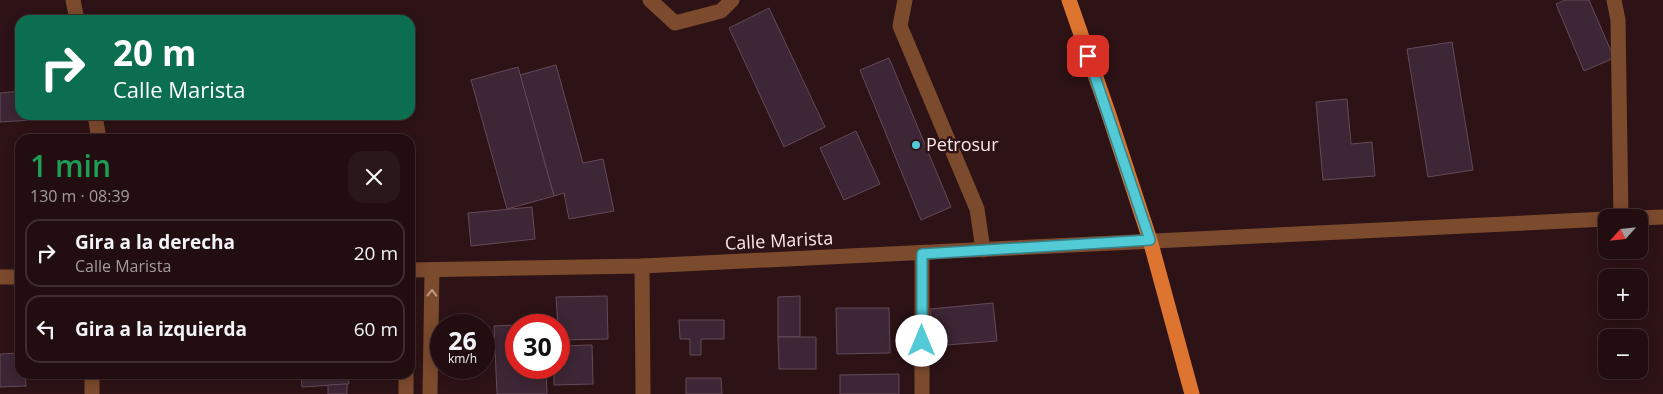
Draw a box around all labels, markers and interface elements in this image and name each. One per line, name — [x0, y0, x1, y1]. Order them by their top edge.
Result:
text: 20 m — [113, 29, 196, 76]
icon: right — [30, 35, 95, 100]
pin — [1067, 35, 1109, 77]
icon: arrive — [1074, 42, 1102, 70]
text: Calle Marista — [113, 74, 245, 104]
place label: Petrosur — [926, 132, 999, 156]
marker: Petrosur — [910, 139, 922, 151]
text: 1 min — [30, 145, 111, 186]
button: close — [348, 151, 400, 203]
text: 130 m · 08:39 — [30, 185, 130, 207]
north arrow — [1598, 209, 1648, 259]
map controls — [1598, 209, 1648, 379]
street label: Calle Marista — [724, 225, 834, 255]
text: Gira a la derecha — [75, 229, 235, 255]
icon: right — [32, 239, 60, 267]
text: 20 m — [354, 240, 398, 266]
text: Calle Marista — [75, 255, 171, 277]
button: + — [1598, 269, 1648, 319]
one-way arrow — [426, 289, 437, 297]
speed limit sign: 30 — [505, 314, 570, 379]
position arrow — [895, 314, 947, 366]
icon: left — [32, 315, 60, 343]
text: Gira a la izquierda — [75, 316, 247, 342]
text: 60 m — [354, 316, 398, 342]
text: 26 — [448, 323, 477, 357]
button: − — [1598, 329, 1648, 379]
text: km/h — [448, 350, 477, 367]

